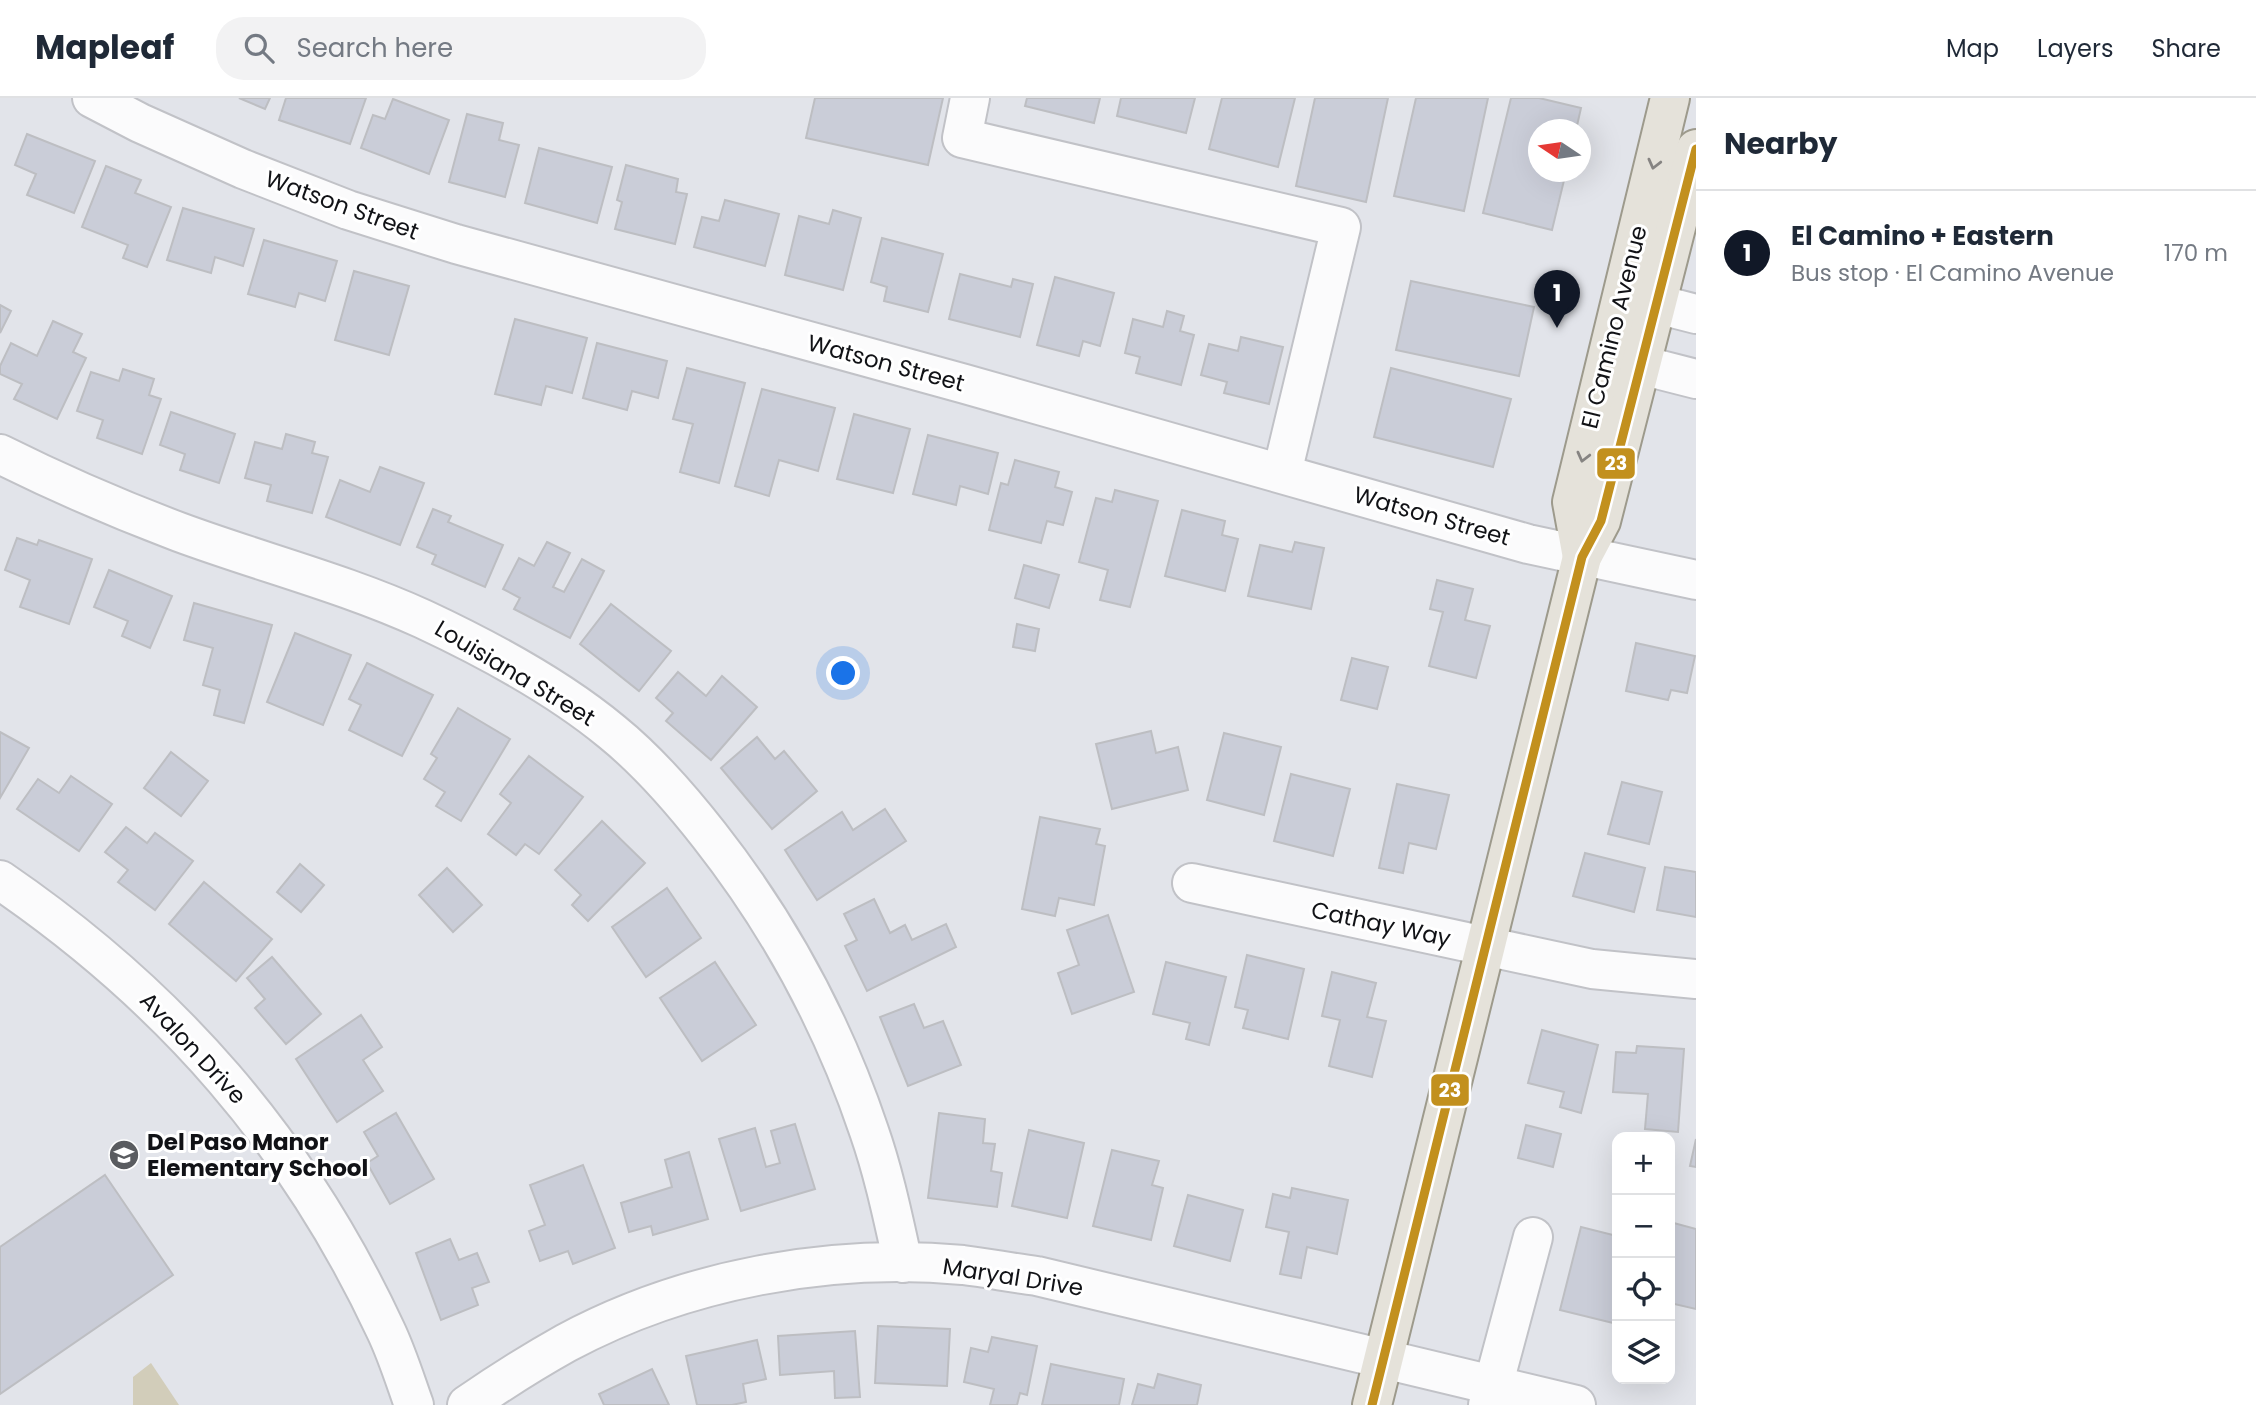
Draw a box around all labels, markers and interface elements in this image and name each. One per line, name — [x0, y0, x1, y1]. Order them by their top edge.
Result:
search box — [216, 17, 706, 80]
text: Mapleaf — [35, 24, 174, 71]
icon: search — [240, 29, 278, 67]
text: Search here — [296, 30, 453, 66]
text: Map — [1946, 32, 1999, 65]
text: Layers — [2037, 32, 2113, 65]
text: Share — [2151, 32, 2221, 65]
north arrow — [1528, 119, 1591, 182]
text: Nearby — [1724, 122, 1838, 165]
one-way arrow — [1647, 158, 1662, 170]
street label: Watson Street — [261, 162, 423, 248]
text: El Camino + Eastern — [1791, 218, 2054, 254]
street label: El Camino Avenue — [1573, 222, 1655, 432]
text: 1 — [1743, 237, 1751, 269]
text: 170 m — [2164, 237, 2228, 269]
text: Bus stop · El Camino Avenue — [1791, 257, 2114, 289]
pin: 1 — [1534, 270, 1580, 328]
street label: Watson Street — [804, 327, 968, 399]
line badge: 23 — [1596, 447, 1636, 480]
text: 23 — [1605, 450, 1627, 477]
one-way arrow — [1577, 451, 1591, 463]
street label: Watson Street — [1350, 478, 1514, 554]
street label: Louisiana Street — [429, 612, 601, 734]
your location — [826, 656, 860, 690]
street label: Cathay Way — [1308, 894, 1454, 954]
street label: Avalon Drive — [133, 985, 253, 1111]
line badge: 23 — [1430, 1073, 1470, 1107]
text: 23 — [1439, 1077, 1461, 1104]
place label: Del Paso Manor Elementary School — [147, 1126, 368, 1184]
map controls — [1612, 1132, 1675, 1384]
button: + — [1612, 1132, 1675, 1195]
school or university icon: Del Paso Manor Elementary School — [107, 1138, 141, 1172]
button: − — [1612, 1195, 1675, 1258]
street label: Maryal Drive — [940, 1250, 1086, 1304]
button: locate — [1612, 1258, 1675, 1321]
button: layers — [1612, 1321, 1675, 1384]

